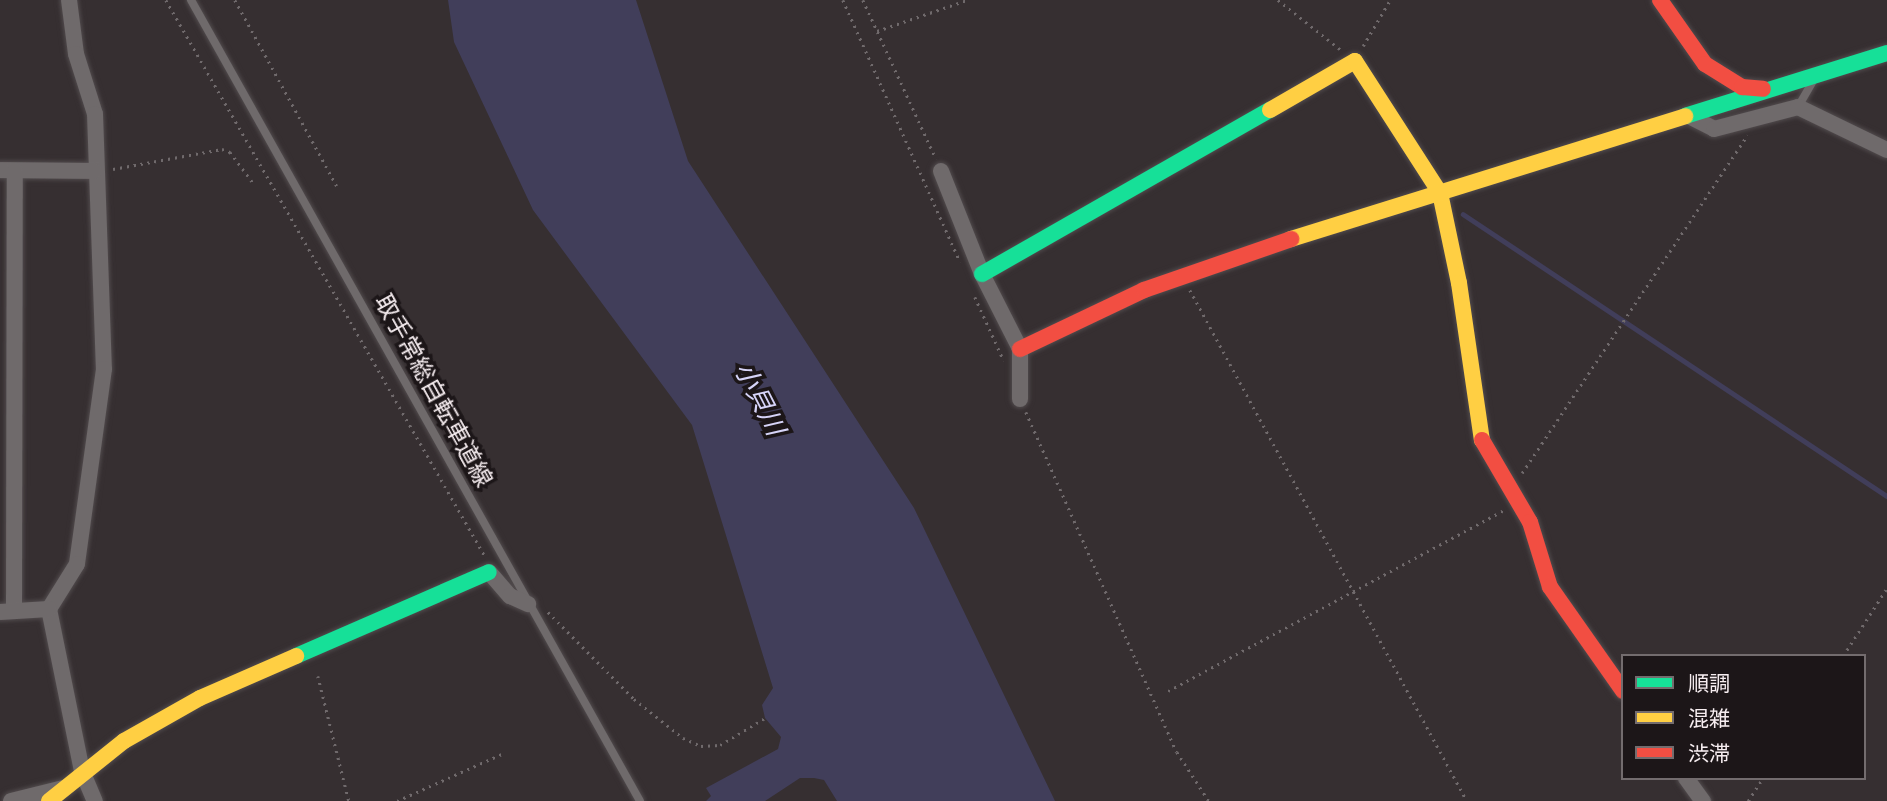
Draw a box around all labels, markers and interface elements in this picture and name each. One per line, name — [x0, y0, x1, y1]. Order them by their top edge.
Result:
street label: 取手常総自転車道線 — [368, 290, 498, 492]
water label: 小貝川 — [727, 357, 791, 441]
legend — [1621, 654, 1866, 780]
text: 順調 — [1688, 670, 1730, 698]
text: 混雑 — [1688, 705, 1730, 733]
text: 渋滞 — [1688, 740, 1730, 768]

